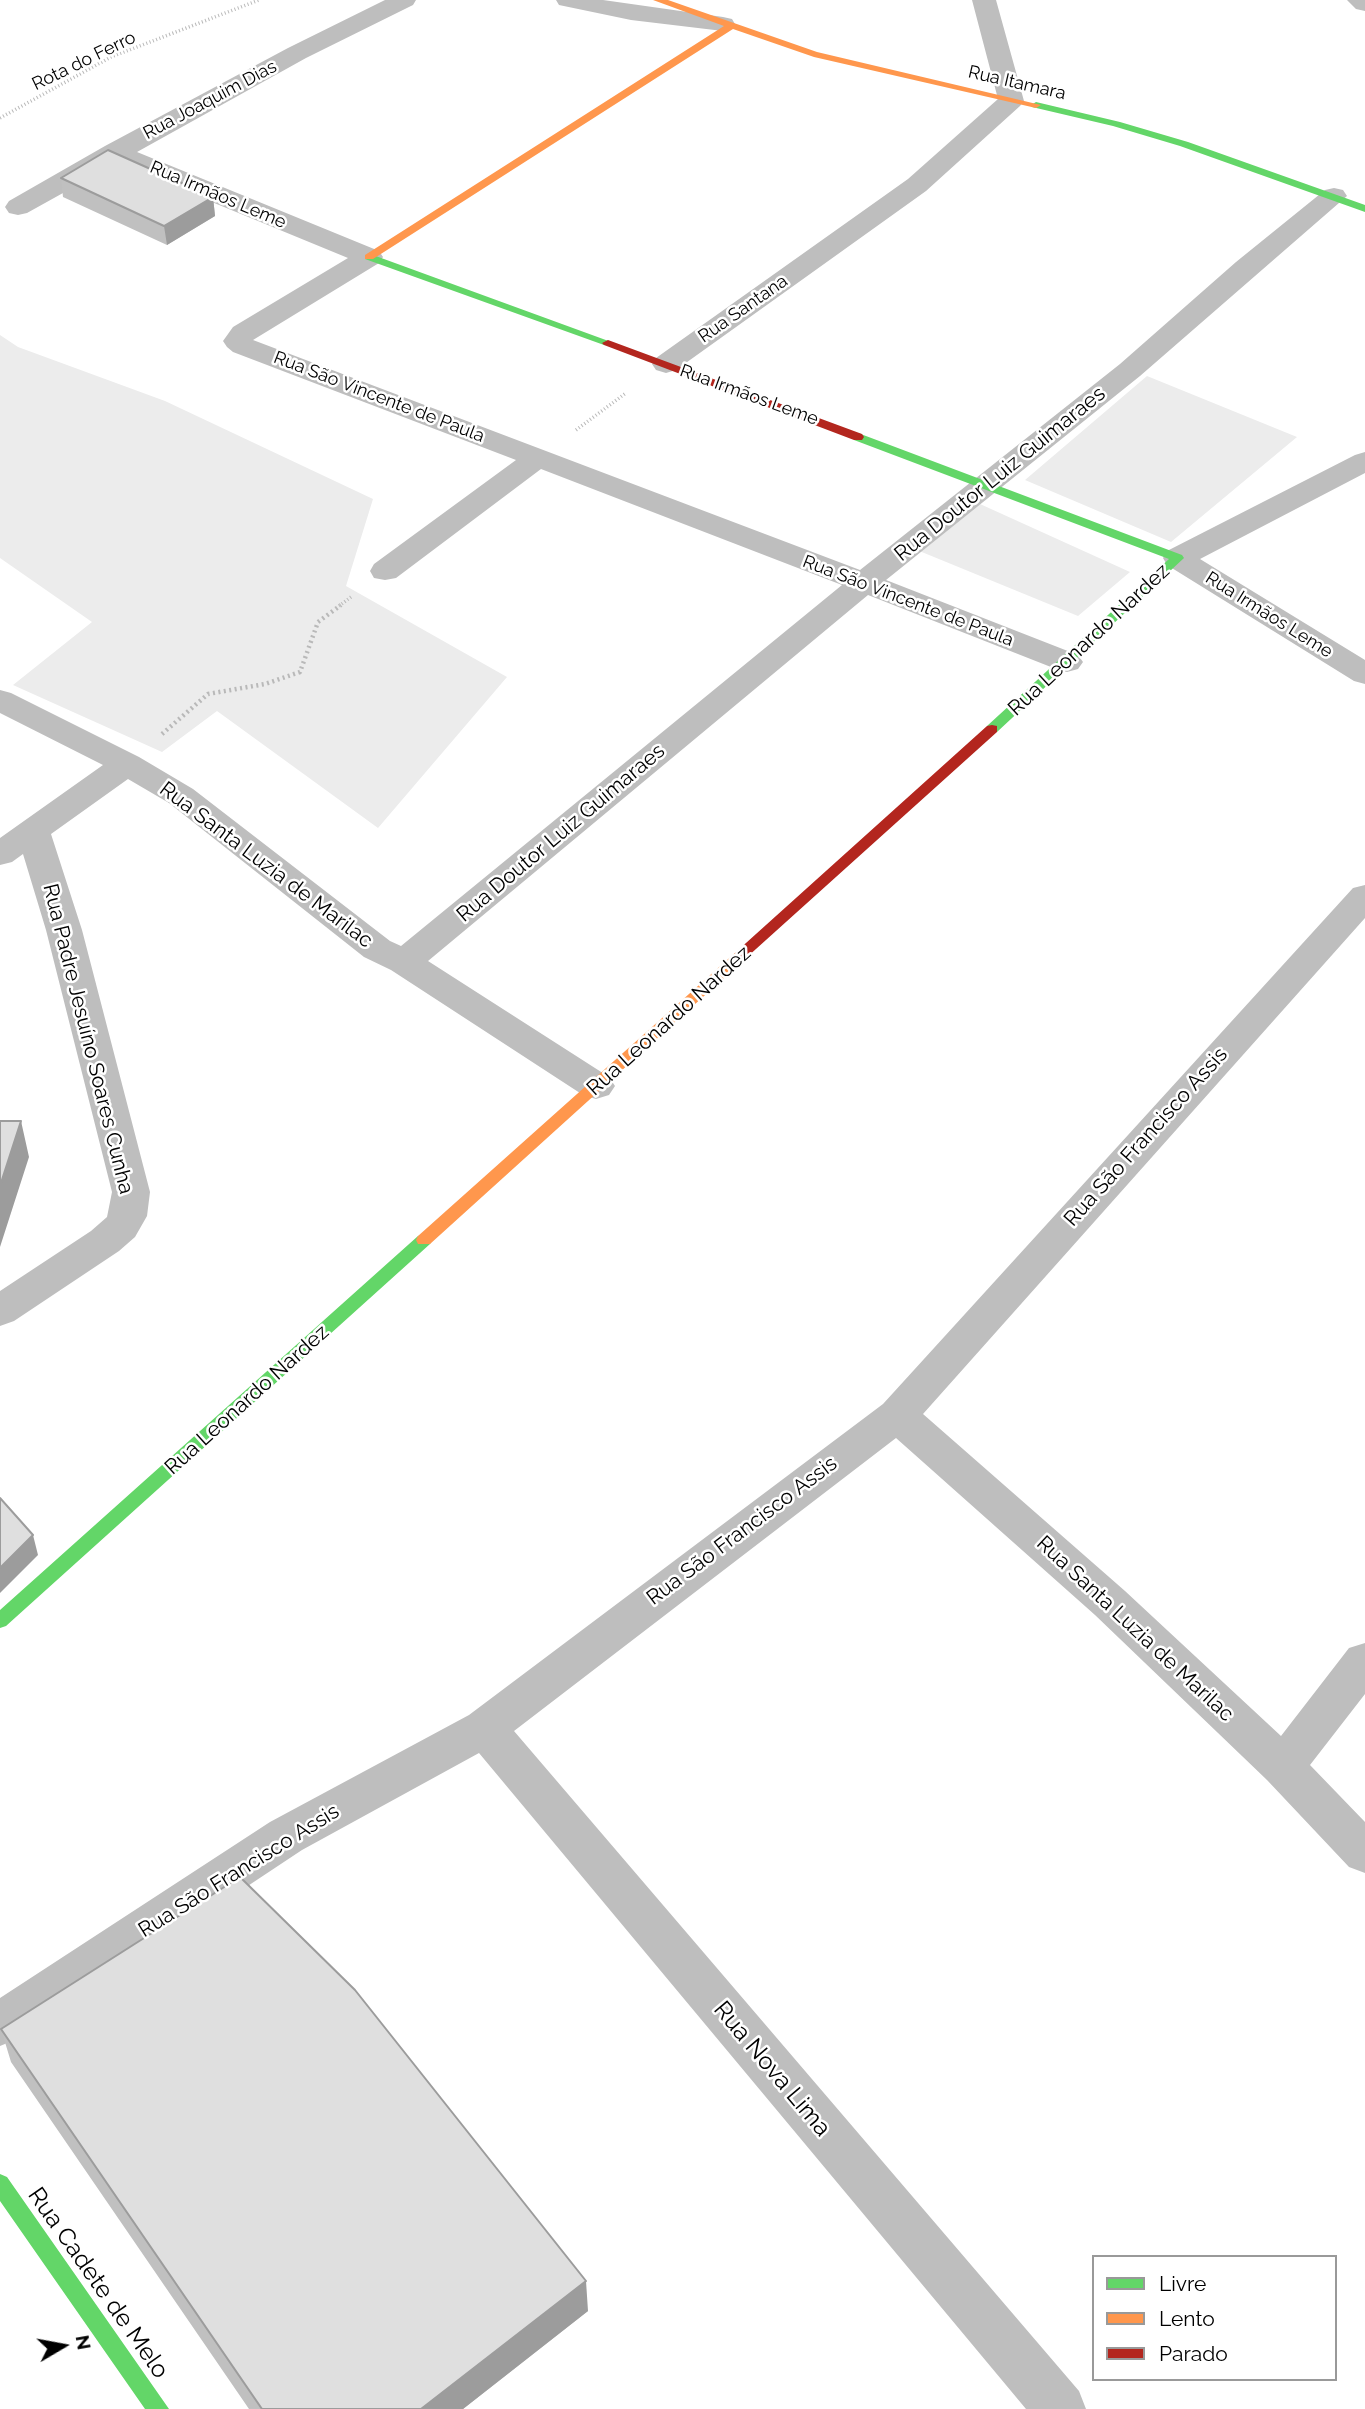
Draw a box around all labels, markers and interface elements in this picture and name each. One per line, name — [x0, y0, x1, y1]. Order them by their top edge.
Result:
street label: Rota do Ferro — [29, 27, 139, 95]
street label: Rua Joaquim Dias — [140, 56, 280, 144]
street label: Rua Itamara — [966, 61, 1068, 105]
street label: Rua Irmãos Leme — [147, 157, 289, 233]
street label: Rua Santana — [694, 270, 792, 348]
street label: Rua São Vincente de Paula — [271, 347, 487, 447]
street label: Rua Irmãos Leme — [677, 360, 821, 430]
street label: Rua Doutor Luiz Guimaraes — [890, 381, 1110, 567]
street label: Rua São Vincente de Paula — [800, 551, 1016, 651]
street label: Rua Leonardo Nardez — [1003, 559, 1175, 721]
street label: Rua Irmãos Leme — [1201, 567, 1337, 663]
street label: Rua Doutor Luiz Guimaraes — [452, 739, 670, 927]
street label: Rua Santa Luzia de Marilac — [154, 777, 378, 953]
street label: Rua Padre Jesuíno Soares Cunha — [37, 881, 139, 1197]
street label: Rua Leonardo Nardez — [582, 941, 756, 1101]
street label: Rua São Francisco Assis — [1059, 1042, 1233, 1232]
street label: Rua Leonardo Nardez — [160, 1320, 334, 1480]
street label: Rua São Francisco Assis — [642, 1451, 842, 1611]
street label: Rua Santa Luzia de Marilac — [1031, 1531, 1239, 1727]
street label: Rua São Francisco Assis — [134, 1799, 344, 1943]
street label: Rua Nova Lima — [707, 1996, 837, 2142]
street label: Rua Cadete de Melo — [21, 2182, 175, 2384]
legend — [1092, 2255, 1337, 2381]
text: Livre — [1159, 2271, 1206, 2296]
text: Lento — [1159, 2306, 1215, 2331]
north arrow — [28, 2311, 98, 2381]
text: N — [72, 2333, 96, 2351]
text: Parado — [1159, 2341, 1228, 2366]

